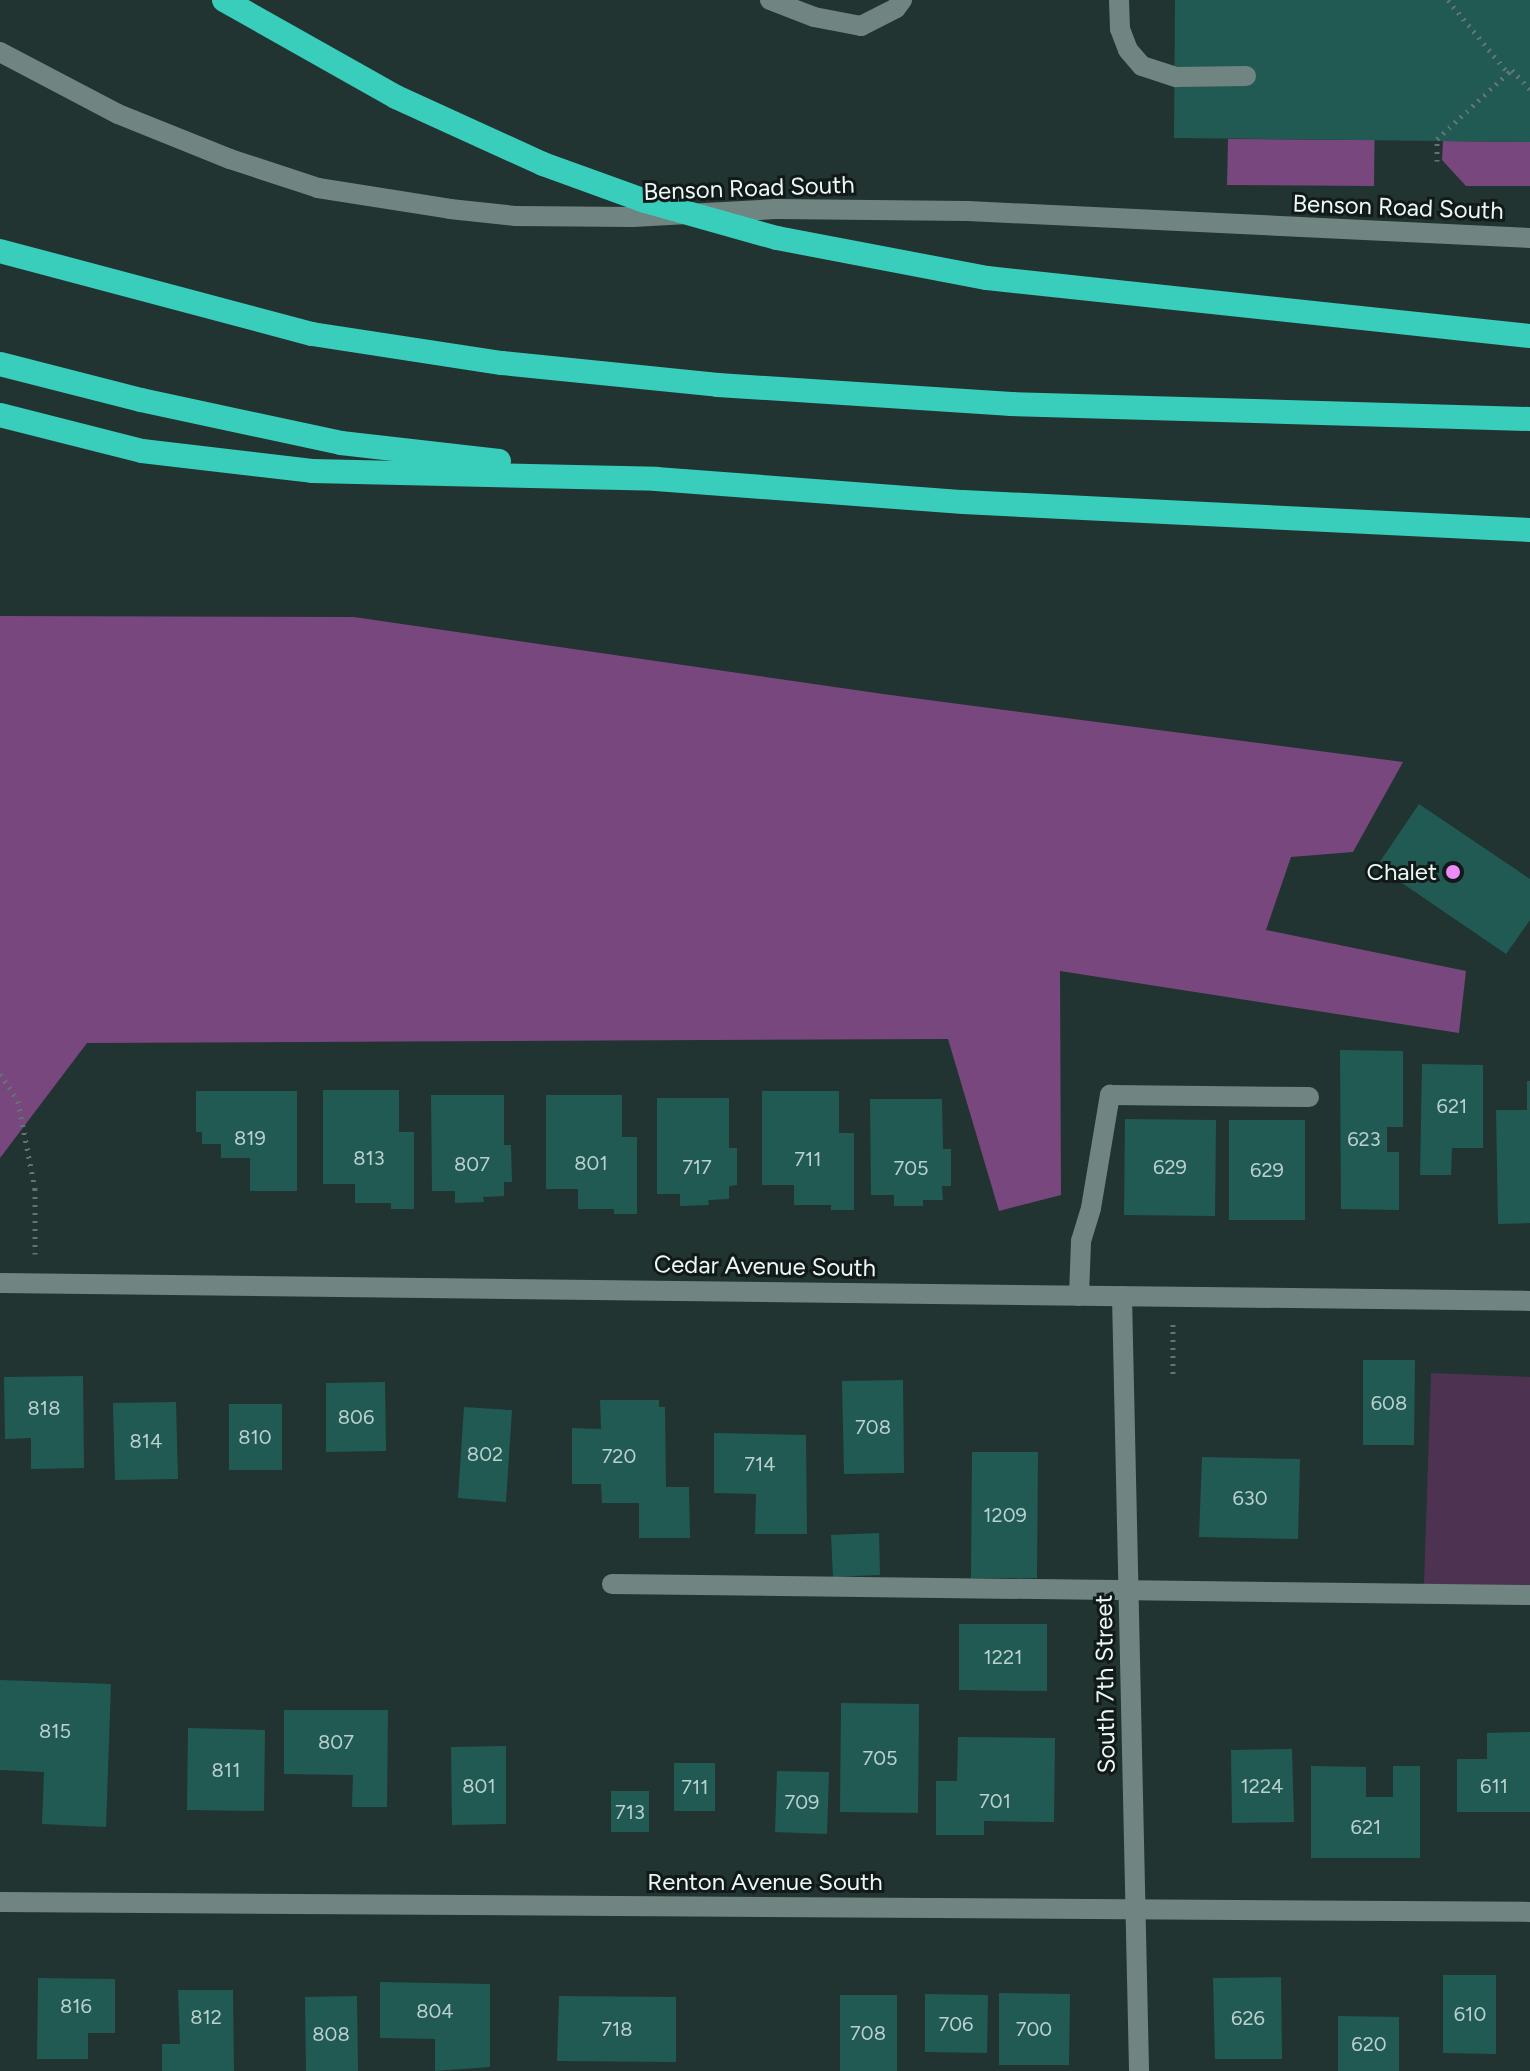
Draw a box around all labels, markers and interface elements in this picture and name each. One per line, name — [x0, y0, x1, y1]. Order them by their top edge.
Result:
street label: Benson Road South — [643, 170, 855, 206]
street label: Benson Road South — [1292, 189, 1504, 225]
place label: Chalet — [1367, 858, 1437, 886]
marker: Chalet — [1444, 863, 1462, 881]
house number: 621 — [1437, 1094, 1467, 1118]
house number: 819 — [234, 1126, 266, 1150]
house number: 623 — [1347, 1127, 1381, 1151]
house number: 813 — [353, 1146, 385, 1170]
house number: 711 — [794, 1147, 822, 1171]
house number: 801 — [574, 1151, 608, 1175]
house number: 807 — [454, 1152, 490, 1176]
house number: 717 — [682, 1155, 712, 1179]
house number: 629 — [1153, 1155, 1187, 1179]
house number: 705 — [893, 1156, 929, 1180]
house number: 629 — [1250, 1158, 1284, 1182]
street label: Cedar Avenue South — [654, 1250, 876, 1282]
house number: 608 — [1371, 1391, 1407, 1415]
house number: 818 — [28, 1396, 60, 1420]
house number: 806 — [338, 1405, 374, 1429]
house number: 708 — [855, 1415, 891, 1439]
house number: 810 — [238, 1425, 272, 1449]
house number: 814 — [130, 1429, 162, 1453]
house number: 802 — [467, 1442, 503, 1466]
house number: 720 — [602, 1444, 636, 1468]
house number: 714 — [744, 1452, 776, 1476]
house number: 630 — [1232, 1486, 1268, 1510]
house number: 1209 — [983, 1503, 1027, 1527]
street label: South 7th Street — [1089, 1594, 1121, 1774]
house number: 1221 — [984, 1645, 1022, 1669]
house number: 815 — [39, 1719, 71, 1743]
house number: 807 — [318, 1730, 354, 1754]
house number: 705 — [862, 1746, 898, 1770]
house number: 811 — [212, 1758, 240, 1782]
house number: 801 — [462, 1774, 496, 1798]
house number: 1224 — [1240, 1774, 1284, 1798]
house number: 611 — [1480, 1774, 1508, 1798]
house number: 711 — [681, 1775, 709, 1799]
house number: 701 — [979, 1789, 1011, 1813]
house number: 709 — [785, 1790, 819, 1814]
house number: 713 — [615, 1800, 645, 1824]
house number: 621 — [1351, 1815, 1381, 1839]
street label: Renton Avenue South — [647, 1868, 883, 1896]
house number: 816 — [60, 1994, 92, 2018]
house number: 804 — [416, 1999, 454, 2023]
house number: 610 — [1454, 2002, 1486, 2026]
house number: 812 — [190, 2005, 222, 2029]
house number: 626 — [1231, 2006, 1265, 2030]
house number: 706 — [939, 2012, 973, 2036]
house number: 718 — [601, 2017, 633, 2041]
house number: 700 — [1016, 2017, 1052, 2041]
house number: 708 — [850, 2021, 886, 2045]
house number: 808 — [312, 2022, 350, 2046]
house number: 620 — [1351, 2032, 1387, 2056]

